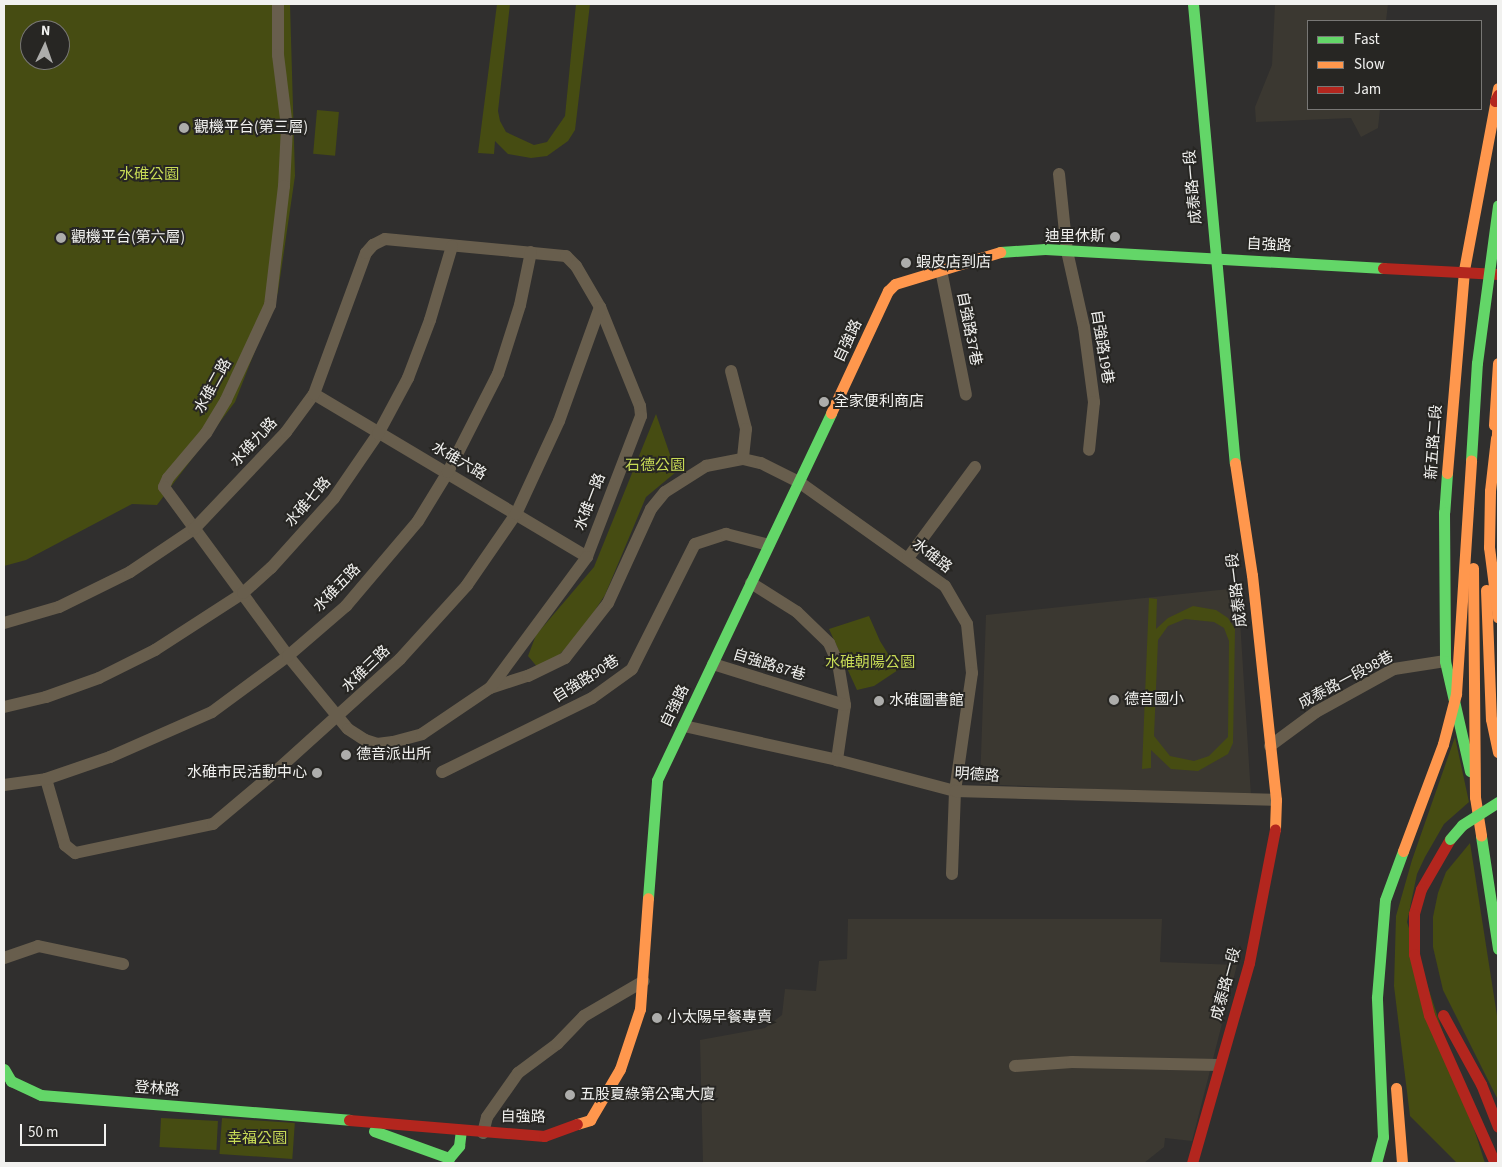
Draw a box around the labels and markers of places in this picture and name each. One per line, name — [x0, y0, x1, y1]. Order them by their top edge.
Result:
place label: 觀機平台(第三層) — [194, 119, 308, 137]
marker: 觀機平台(第三層) — [178, 122, 190, 134]
place label: 迪里休斯 — [1045, 228, 1105, 246]
place label: 觀機平台(第六層) — [71, 229, 185, 247]
marker: 迪里休斯 — [1109, 231, 1121, 243]
marker: 觀機平台(第六層) — [55, 232, 67, 244]
place label: 蝦皮店到店 — [916, 254, 991, 272]
marker: 蝦皮店到店 — [900, 257, 912, 269]
place label: 全家便利商店 — [834, 393, 924, 411]
marker: 全家便利商店 — [818, 396, 830, 408]
place label: 德音國小 — [1124, 691, 1184, 709]
place label: 水碓圖書館 — [889, 692, 964, 710]
marker: 德音國小 — [1108, 694, 1120, 706]
marker: 水碓圖書館 — [873, 695, 885, 707]
place label: 德音派出所 — [356, 746, 431, 764]
marker: 德音派出所 — [340, 749, 352, 761]
place label: 水碓市民活動中心 — [187, 764, 307, 782]
marker: 水碓市民活動中心 — [311, 767, 323, 779]
place label: 小太陽早餐專賣 — [667, 1009, 772, 1027]
marker: 小太陽早餐專賣 — [651, 1012, 663, 1024]
place label: 五股夏綠第公寓大廈 — [580, 1086, 715, 1104]
marker: 五股夏綠第公寓大廈 — [564, 1089, 576, 1101]

